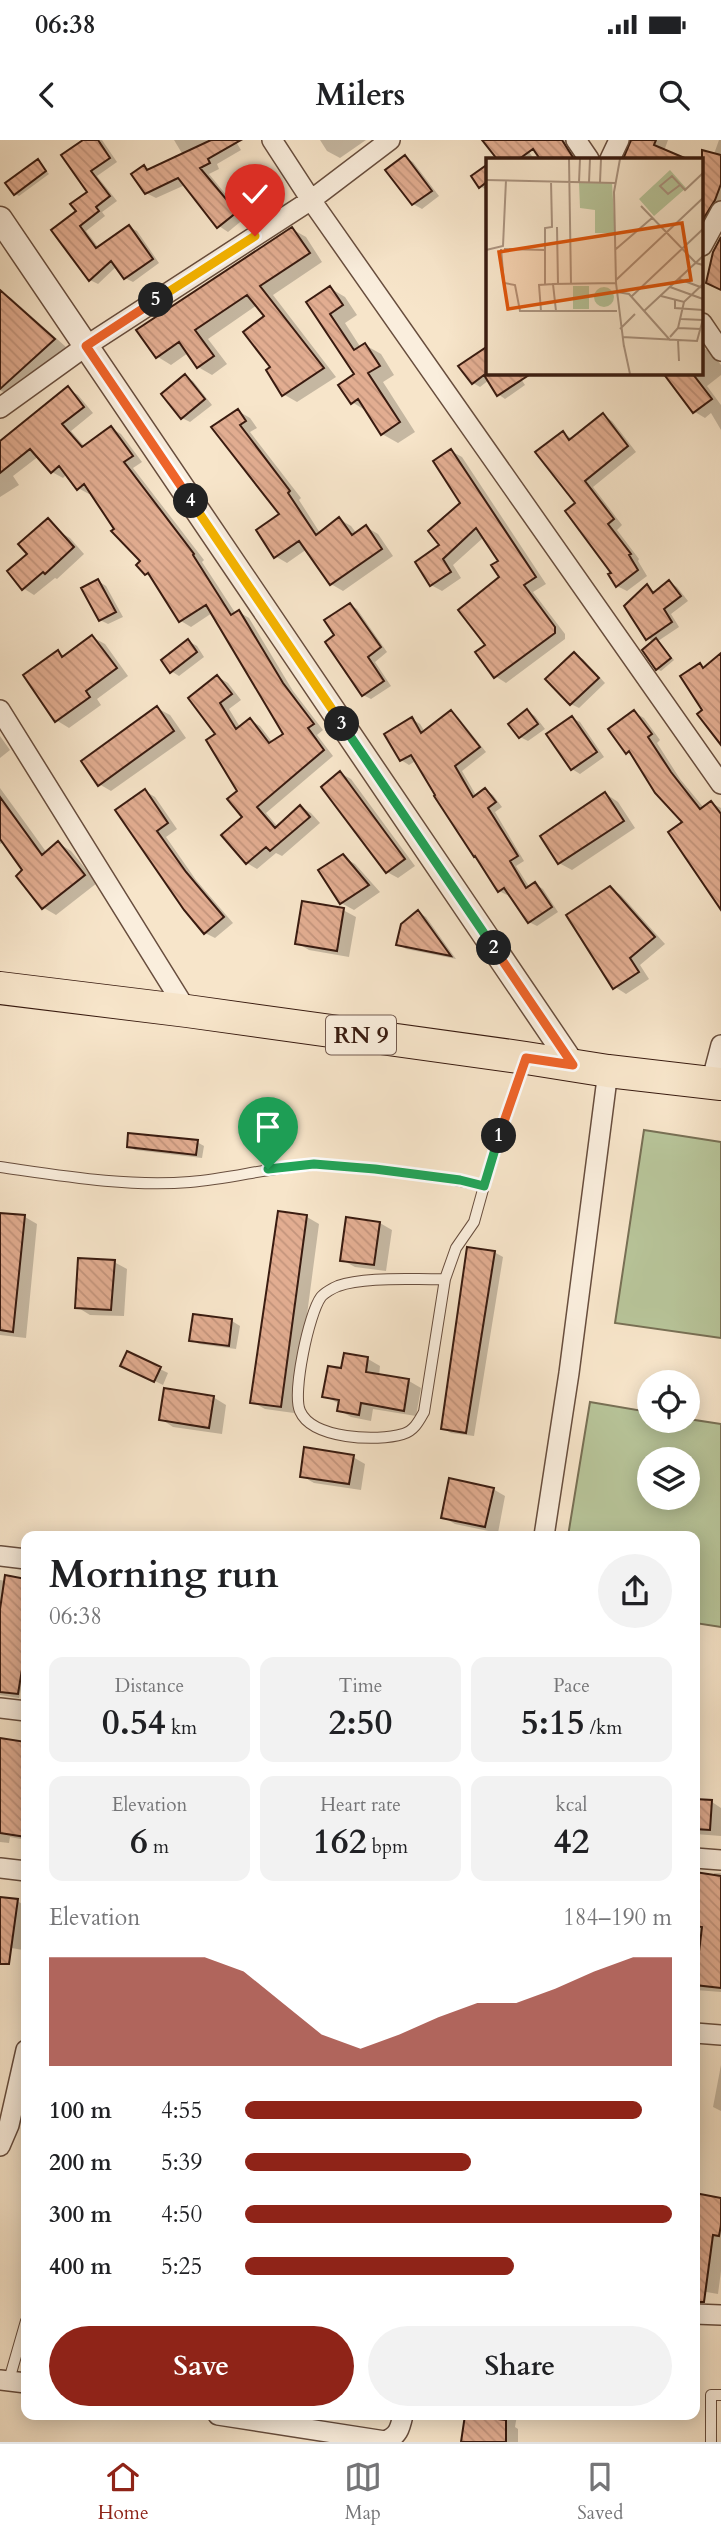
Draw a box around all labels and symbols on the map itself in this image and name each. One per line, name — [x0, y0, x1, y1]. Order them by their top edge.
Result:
inset map — [486, 158, 704, 374]
pin — [225, 164, 285, 236]
pin: 5 — [138, 282, 174, 318]
pin: 4 — [174, 484, 208, 518]
pin: 3 — [324, 706, 360, 742]
pin: 2 — [476, 930, 512, 966]
road number: RN 9 — [326, 1016, 396, 1054]
pin — [238, 1097, 298, 1169]
pin: 1 — [482, 1118, 516, 1154]

